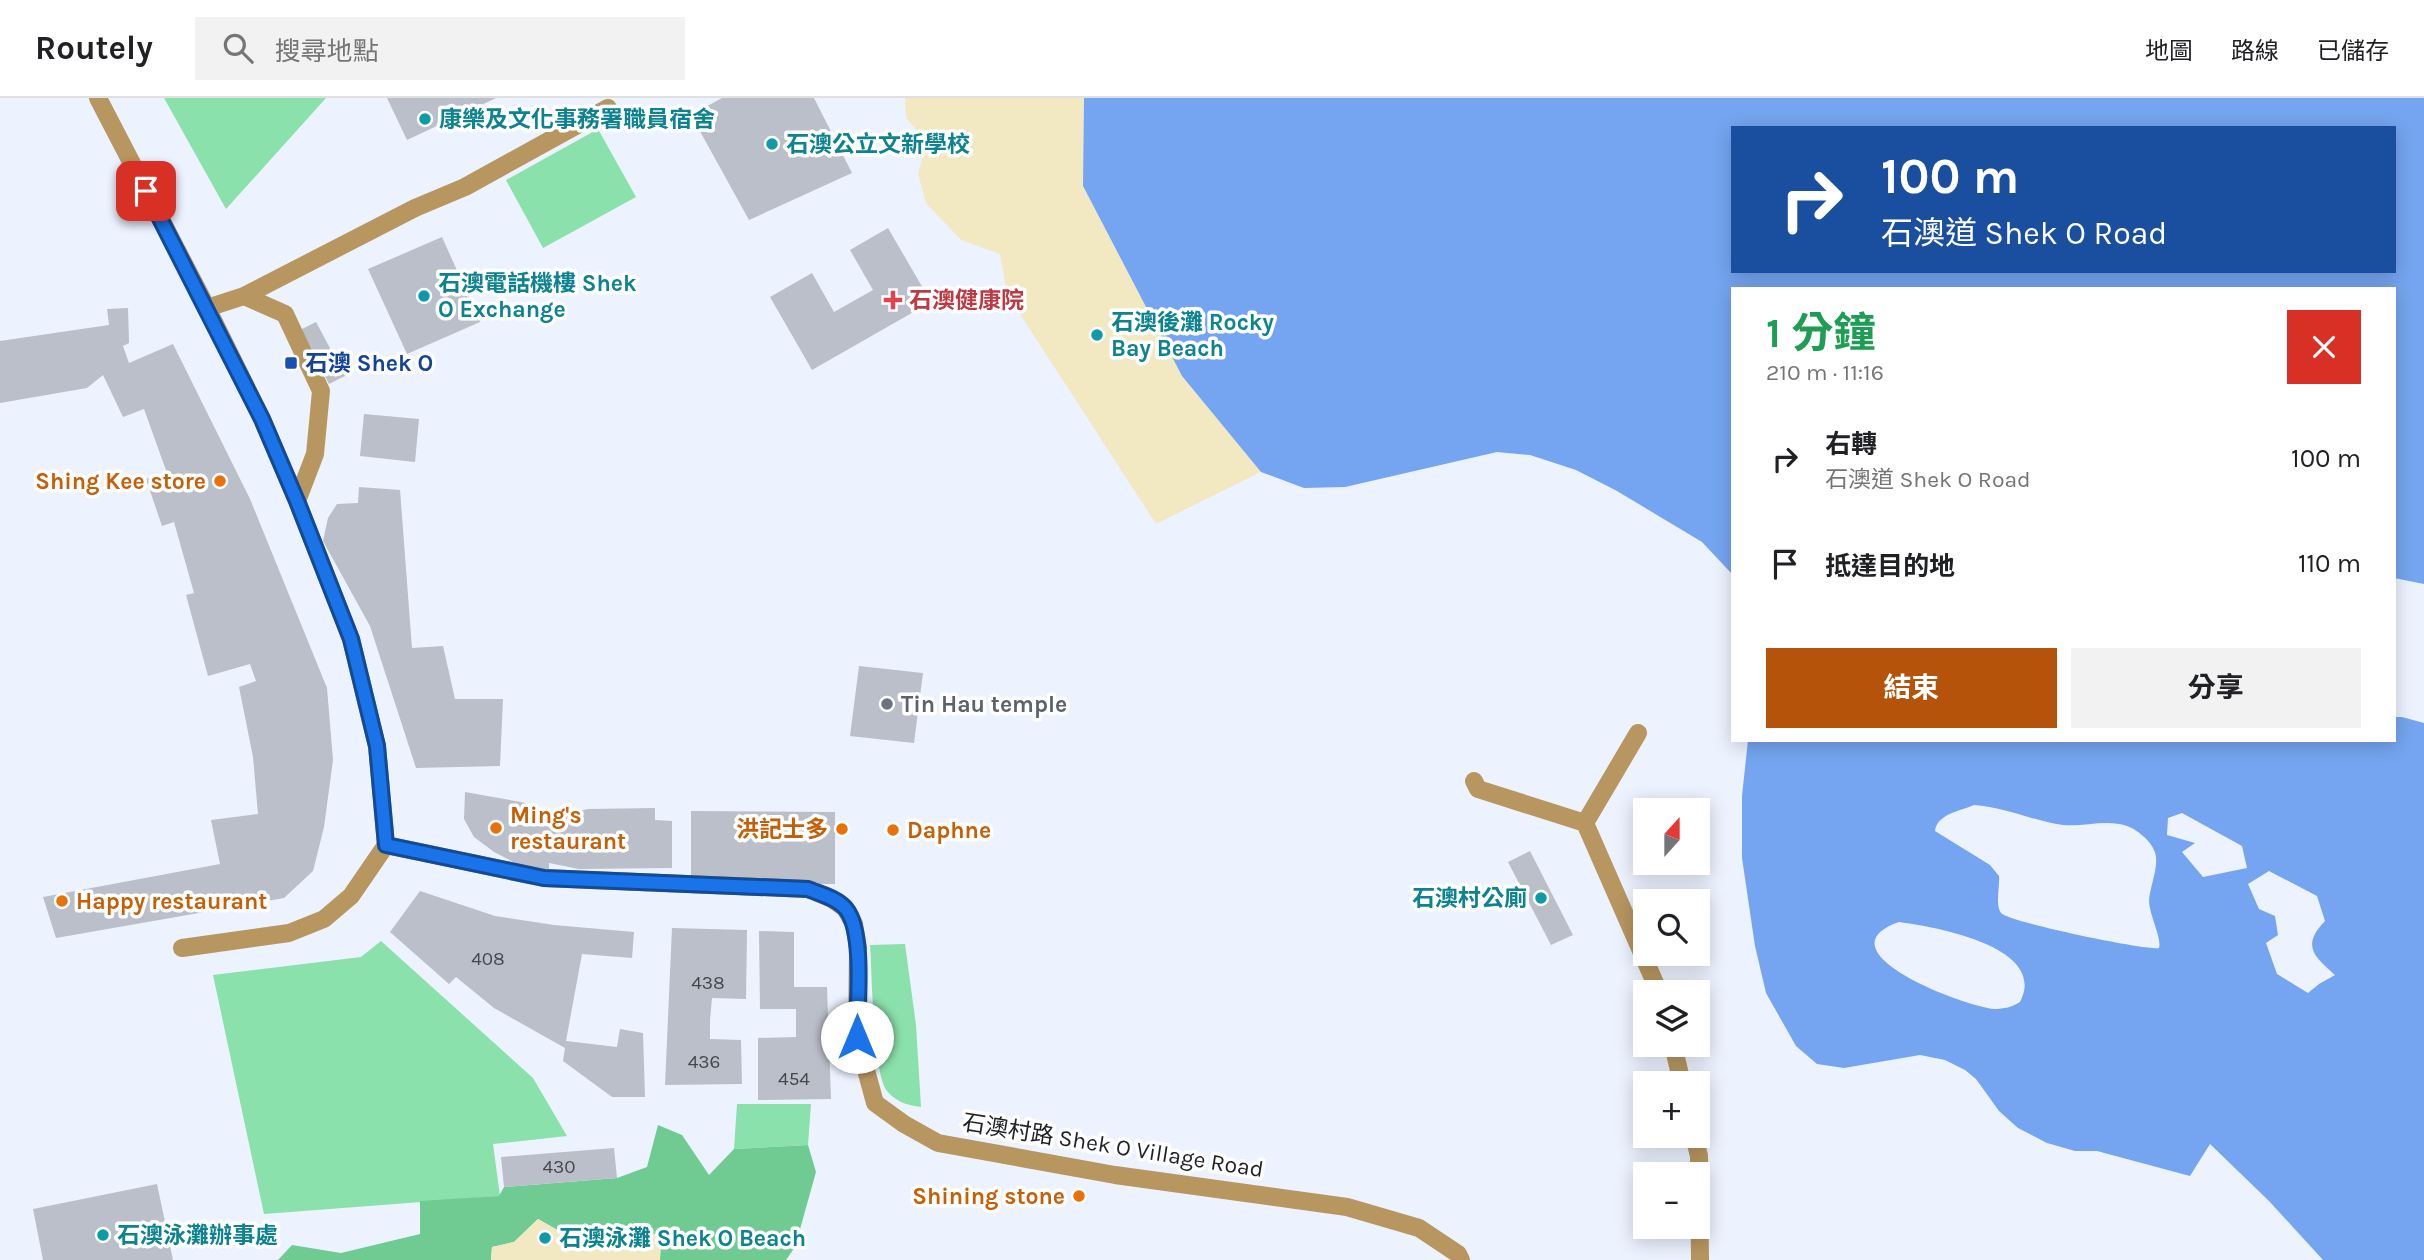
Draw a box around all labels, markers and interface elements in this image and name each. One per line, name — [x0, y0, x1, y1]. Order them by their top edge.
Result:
search box — [195, 17, 685, 80]
text: Routely — [35, 29, 153, 67]
icon: search — [219, 29, 257, 67]
text: 搜尋地點 — [275, 36, 379, 67]
text: 地圖 — [2145, 37, 2193, 65]
text: 路線 — [2231, 37, 2279, 65]
text: 已儲存 — [2317, 37, 2389, 65]
place label: 康樂及文化事務署職員宿舍 — [439, 106, 715, 133]
marker: 康樂及文化事務署職員宿舍 — [417, 111, 433, 127]
place label: 石澳公立文新學校 — [786, 131, 970, 158]
marker: 石澳公立文新學校 — [764, 136, 780, 152]
text: 100 m — [1881, 148, 2019, 205]
icon: right — [1766, 154, 1857, 245]
pin — [116, 161, 176, 221]
icon: arrive — [127, 172, 165, 210]
text: 石澳道 Shek O Road — [1881, 215, 2167, 252]
place label: 石澳電話機樓 Shek O Exchange — [438, 270, 637, 323]
place label: 石澳健康院 — [909, 287, 1024, 314]
marker: 石澳電話機樓 Shek O Exchange — [416, 288, 432, 304]
marker: 石澳健康院 — [883, 290, 903, 310]
text: 1 分鐘 — [1766, 308, 1876, 358]
place label: 石澳後灘 Rocky Bay Beach — [1111, 309, 1274, 362]
button: close — [2287, 310, 2361, 384]
marker: 石澳後灘 Rocky Bay Beach — [1089, 327, 1105, 343]
place label: 石澳 Shek O — [305, 350, 433, 377]
marker: 石澳 Shek O — [283, 355, 299, 371]
text: 210 m · 11:16 — [1766, 359, 1884, 386]
text: 右轉 — [1825, 429, 1877, 460]
icon: right — [1766, 440, 1804, 478]
text: 100 m — [2291, 443, 2361, 474]
text: 石澳道 Shek O Road — [1825, 466, 2031, 493]
place label: Shing Kee store — [35, 468, 206, 495]
marker: Shing Kee store — [212, 473, 228, 489]
icon: arrive — [1766, 545, 1804, 583]
text: 110 m — [2298, 548, 2361, 579]
text: 抵達目的地 — [1825, 551, 1955, 582]
button: 結束 — [1766, 648, 2057, 728]
button: 分享 — [2071, 648, 2361, 728]
place label: Tin Hau temple — [901, 691, 1067, 718]
marker: Tin Hau temple — [879, 696, 895, 712]
north arrow — [1633, 798, 1710, 875]
map controls — [1633, 798, 1710, 1239]
place label: Ming's restaurant — [510, 802, 626, 855]
place label: 洪記士多 — [736, 816, 828, 843]
place label: Daphne — [907, 817, 991, 844]
marker: Ming's restaurant — [488, 820, 504, 836]
marker: 洪記士多 — [834, 821, 850, 837]
marker: Daphne — [885, 822, 901, 838]
place label: 石澳村公廁 — [1412, 885, 1527, 912]
place label: Happy restaurant — [76, 888, 267, 915]
button: search — [1633, 889, 1710, 966]
marker: 石澳村公廁 — [1533, 890, 1549, 906]
marker: Happy restaurant — [54, 893, 70, 909]
house number: 408 — [471, 948, 505, 970]
house number: 438 — [691, 972, 725, 994]
button: layers — [1633, 980, 1710, 1057]
position arrow — [820, 1000, 894, 1074]
house number: 436 — [688, 1051, 720, 1073]
house number: 454 — [778, 1068, 810, 1090]
button: + — [1633, 1071, 1710, 1148]
street label: 石澳村路 Shek O Village Road — [961, 1109, 1265, 1183]
house number: 430 — [542, 1156, 576, 1178]
button: − — [1633, 1162, 1710, 1239]
place label: Shining stone — [912, 1183, 1065, 1210]
marker: Shining stone — [1071, 1188, 1087, 1204]
place label: 石澳泳灘辦事處 — [117, 1222, 278, 1249]
place label: 石澳泳灘 Shek O Beach — [559, 1225, 806, 1252]
marker: 石澳泳灘辦事處 — [95, 1227, 111, 1243]
marker: 石澳泳灘 Shek O Beach — [537, 1230, 553, 1246]

